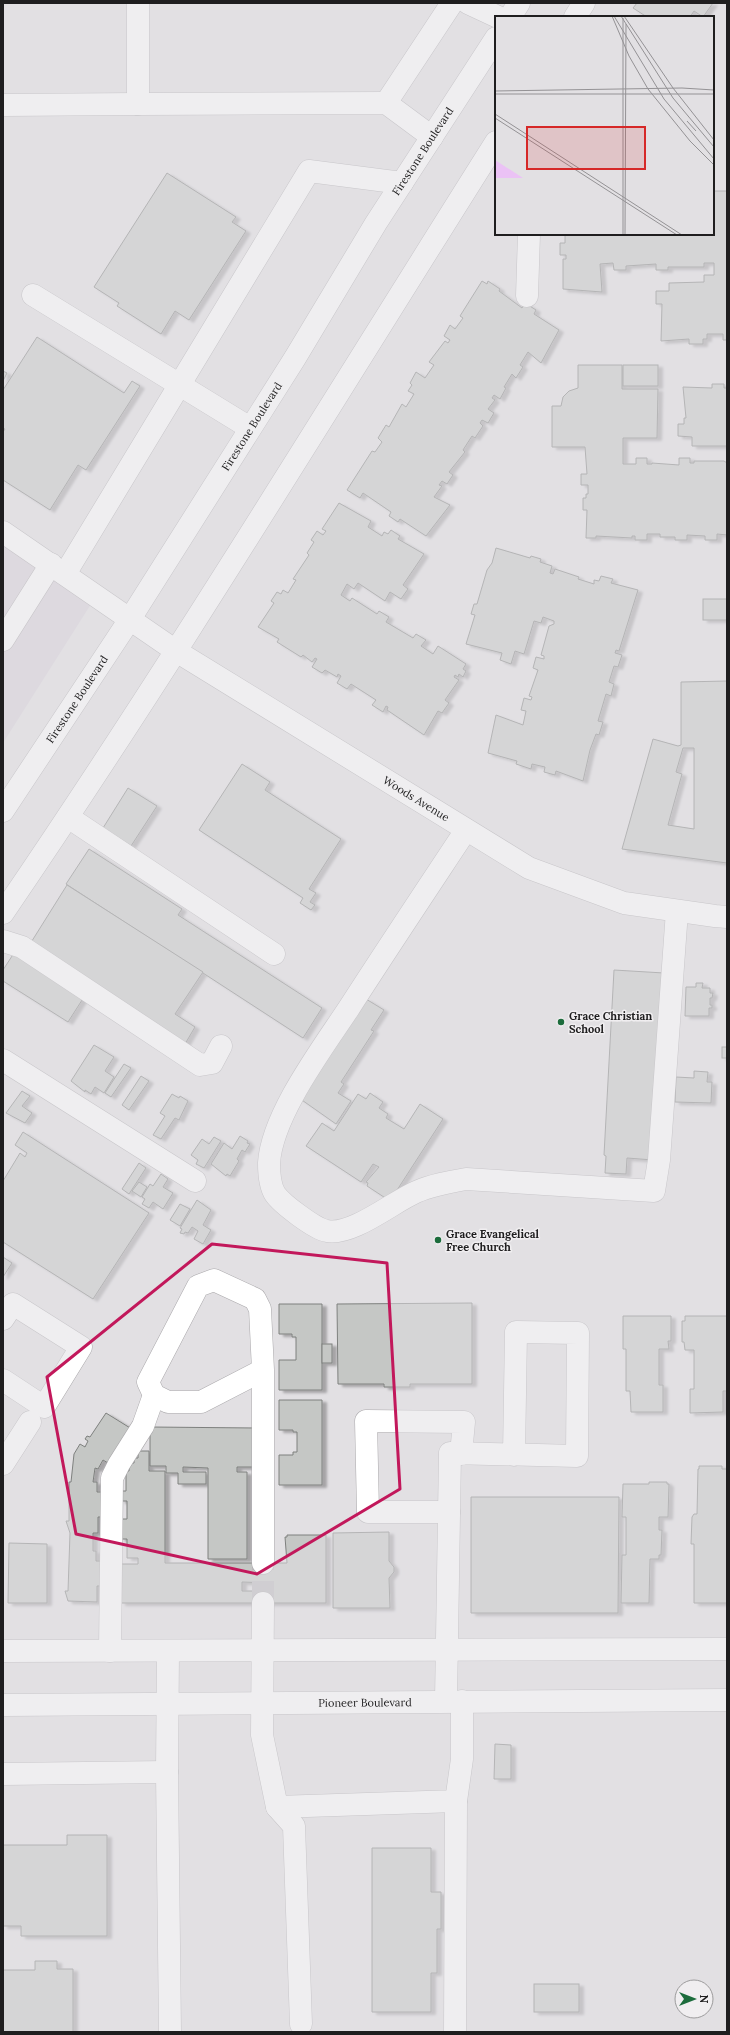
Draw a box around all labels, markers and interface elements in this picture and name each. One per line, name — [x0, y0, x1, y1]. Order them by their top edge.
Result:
inset map — [495, 16, 714, 235]
street label: Firestone Boulevard — [389, 104, 457, 198]
street label: Firestone Boulevard — [218, 379, 285, 473]
street label: Firestone Boulevard — [43, 652, 111, 746]
street label: Woods Avenue — [380, 773, 452, 824]
place label: Grace Christian School — [569, 1009, 652, 1036]
marker: Grace Christian School — [556, 1017, 566, 1027]
place label: Grace Evangelical Free Church — [446, 1227, 540, 1254]
marker: Grace Evangelical Free Church — [433, 1235, 443, 1245]
street label: Pioneer Boulevard — [318, 1695, 412, 1710]
north arrow — [674, 1979, 714, 2019]
text: N — [697, 1995, 711, 2004]

